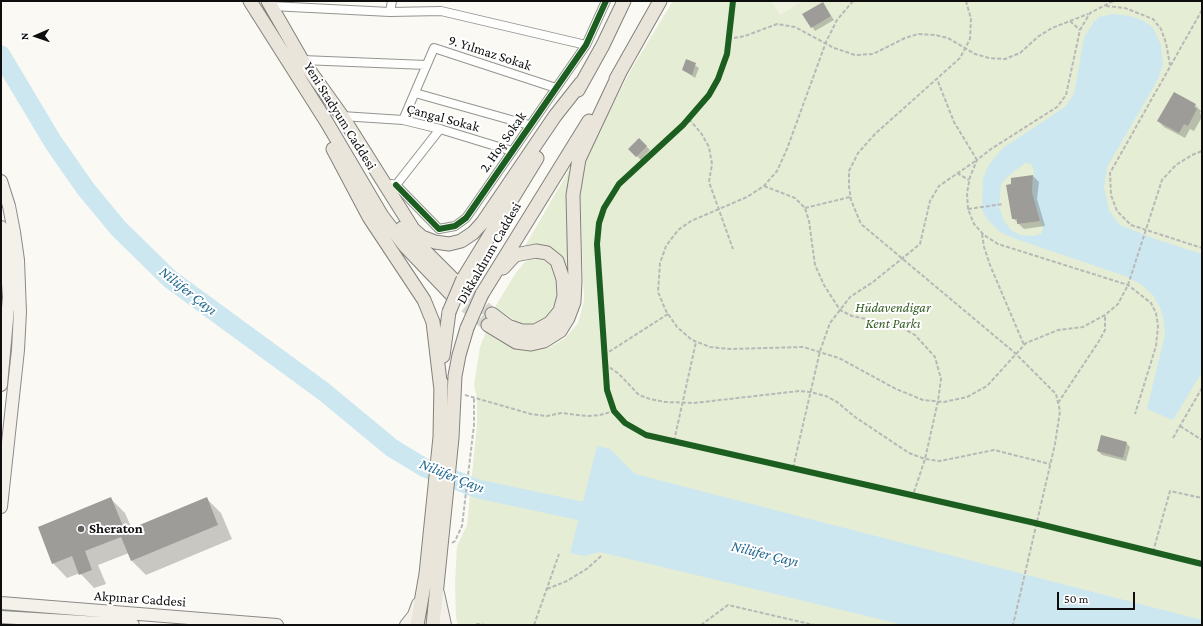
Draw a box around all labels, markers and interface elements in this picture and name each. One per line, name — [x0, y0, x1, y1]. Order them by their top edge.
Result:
north arrow — [16, 16, 56, 56]
text: N — [18, 32, 30, 40]
street label: 9. Yılmaz Sokak — [446, 32, 534, 74]
street label: Yeni Stadyum Caddesi — [300, 59, 380, 173]
street label: Çangal Sokak — [405, 100, 481, 136]
street label: 2. Hoş Sokak — [476, 109, 530, 175]
street label: Dikkaldırım Caddesi — [453, 199, 525, 307]
water label: Nilüfer Çayı — [155, 263, 221, 319]
park label: Hüdavendigar Kent Parkı — [855, 300, 931, 332]
water label: Nilüfer Çayı — [417, 455, 487, 497]
place label: Sheraton — [89, 521, 143, 537]
marker: Sheraton — [76, 524, 86, 534]
water label: Nilüfer Çayı — [730, 537, 800, 571]
scale bar — [1059, 584, 1137, 610]
street label: Akpınar Caddesi — [94, 587, 186, 611]
text: 50 m — [1064, 592, 1088, 606]

